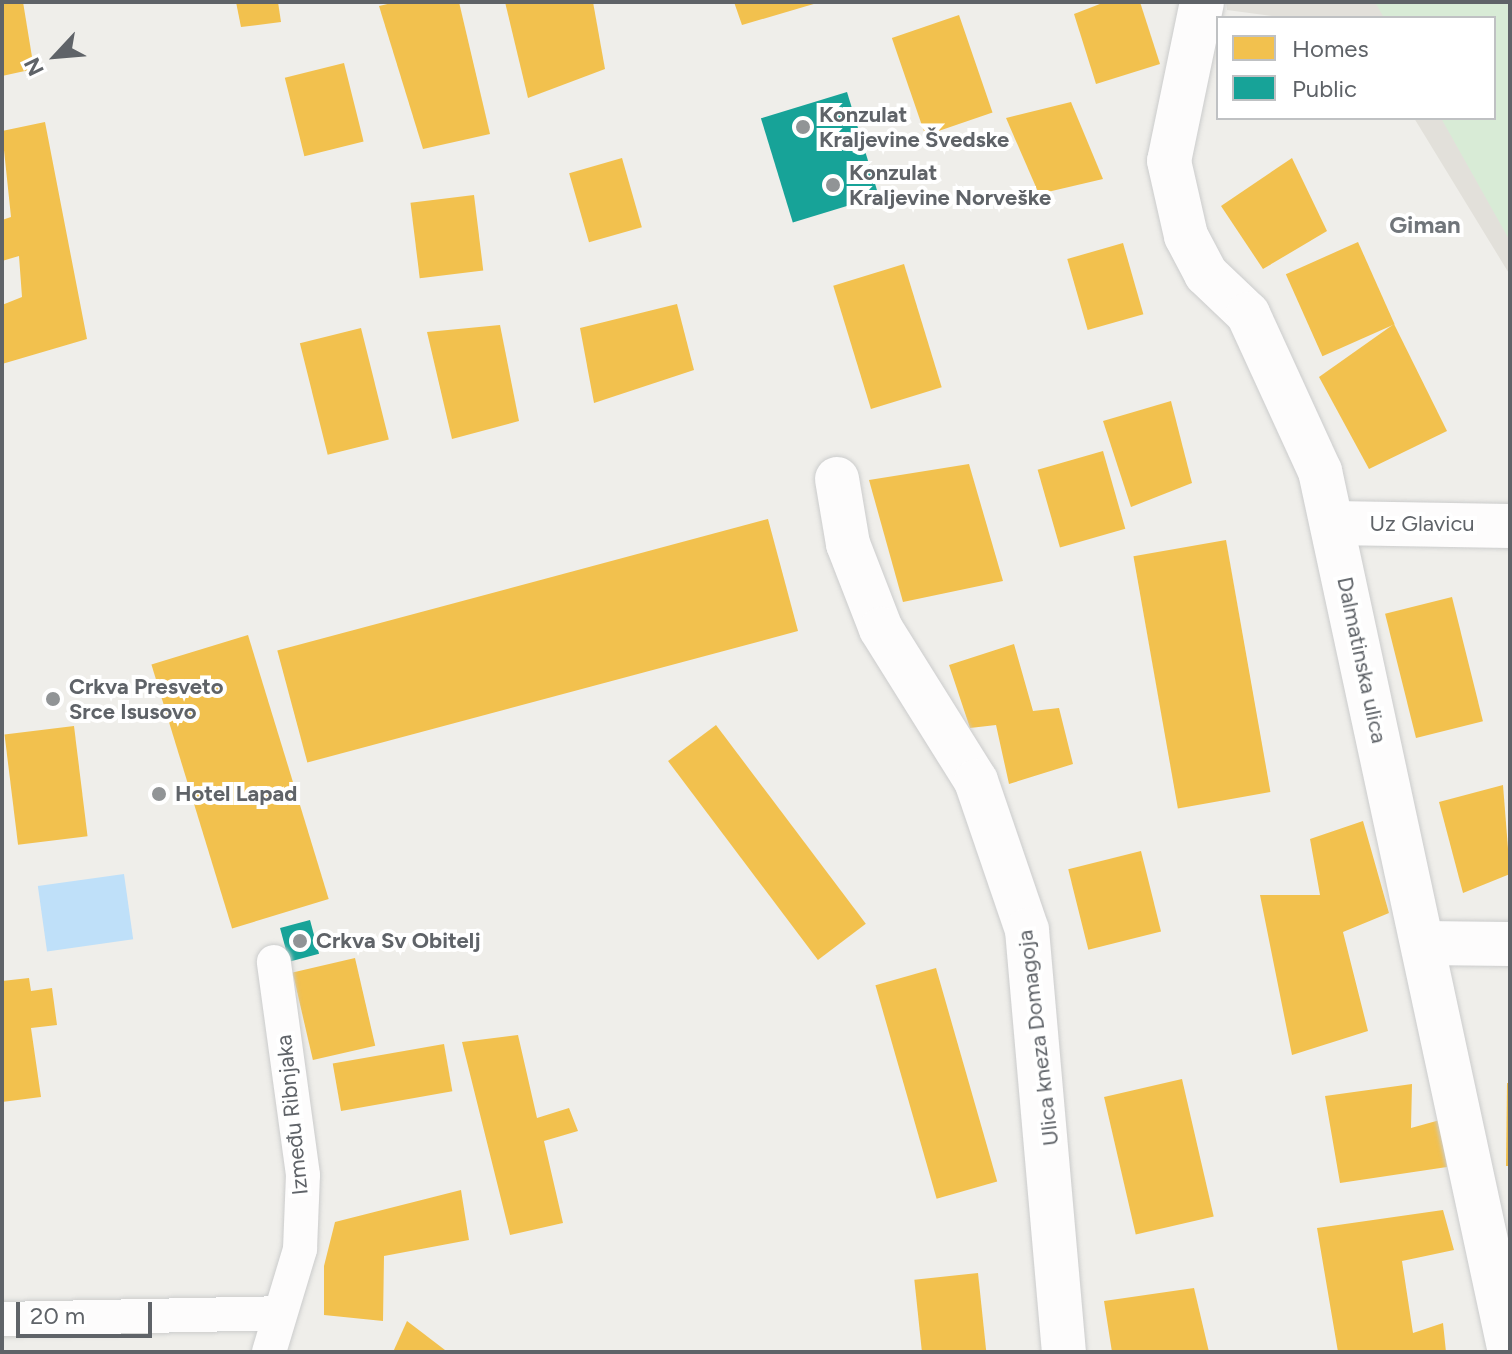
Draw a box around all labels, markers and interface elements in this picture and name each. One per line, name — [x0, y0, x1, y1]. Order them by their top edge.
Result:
north arrow — [16, 16, 96, 96]
legend — [1216, 16, 1496, 120]
text: Homes — [1292, 34, 1369, 63]
text: N — [18, 53, 50, 80]
text: Public — [1292, 74, 1357, 103]
place label: Konzulat Kraljevine Švedske — [819, 101, 1009, 152]
marker: Konzulat Kraljevine Švedske — [794, 118, 812, 136]
place label: Konzulat Kraljevine Norveške — [849, 159, 1051, 210]
marker: Konzulat Kraljevine Norveške — [824, 176, 842, 194]
district label: Giman — [1389, 211, 1461, 239]
street label: Uz Glavicu — [1369, 511, 1475, 537]
street label: Dalmatinska ulica — [1331, 574, 1393, 746]
place label: Crkva Presveto Srce Isusovo — [69, 673, 223, 724]
marker: Crkva Presveto Srce Isusovo — [44, 690, 62, 708]
place label: Hotel Lapad — [175, 781, 297, 807]
marker: Hotel Lapad — [150, 785, 168, 803]
place label: Crkva Sv Obitelj — [316, 928, 481, 954]
street label: Ulica kneza Domagoja — [1012, 929, 1064, 1147]
marker: Crkva Sv Obitelj — [291, 932, 309, 950]
street label: Između Ribnjaka — [270, 1034, 314, 1196]
scale bar — [20, 1286, 156, 1336]
text: 20 m — [30, 1301, 85, 1330]

